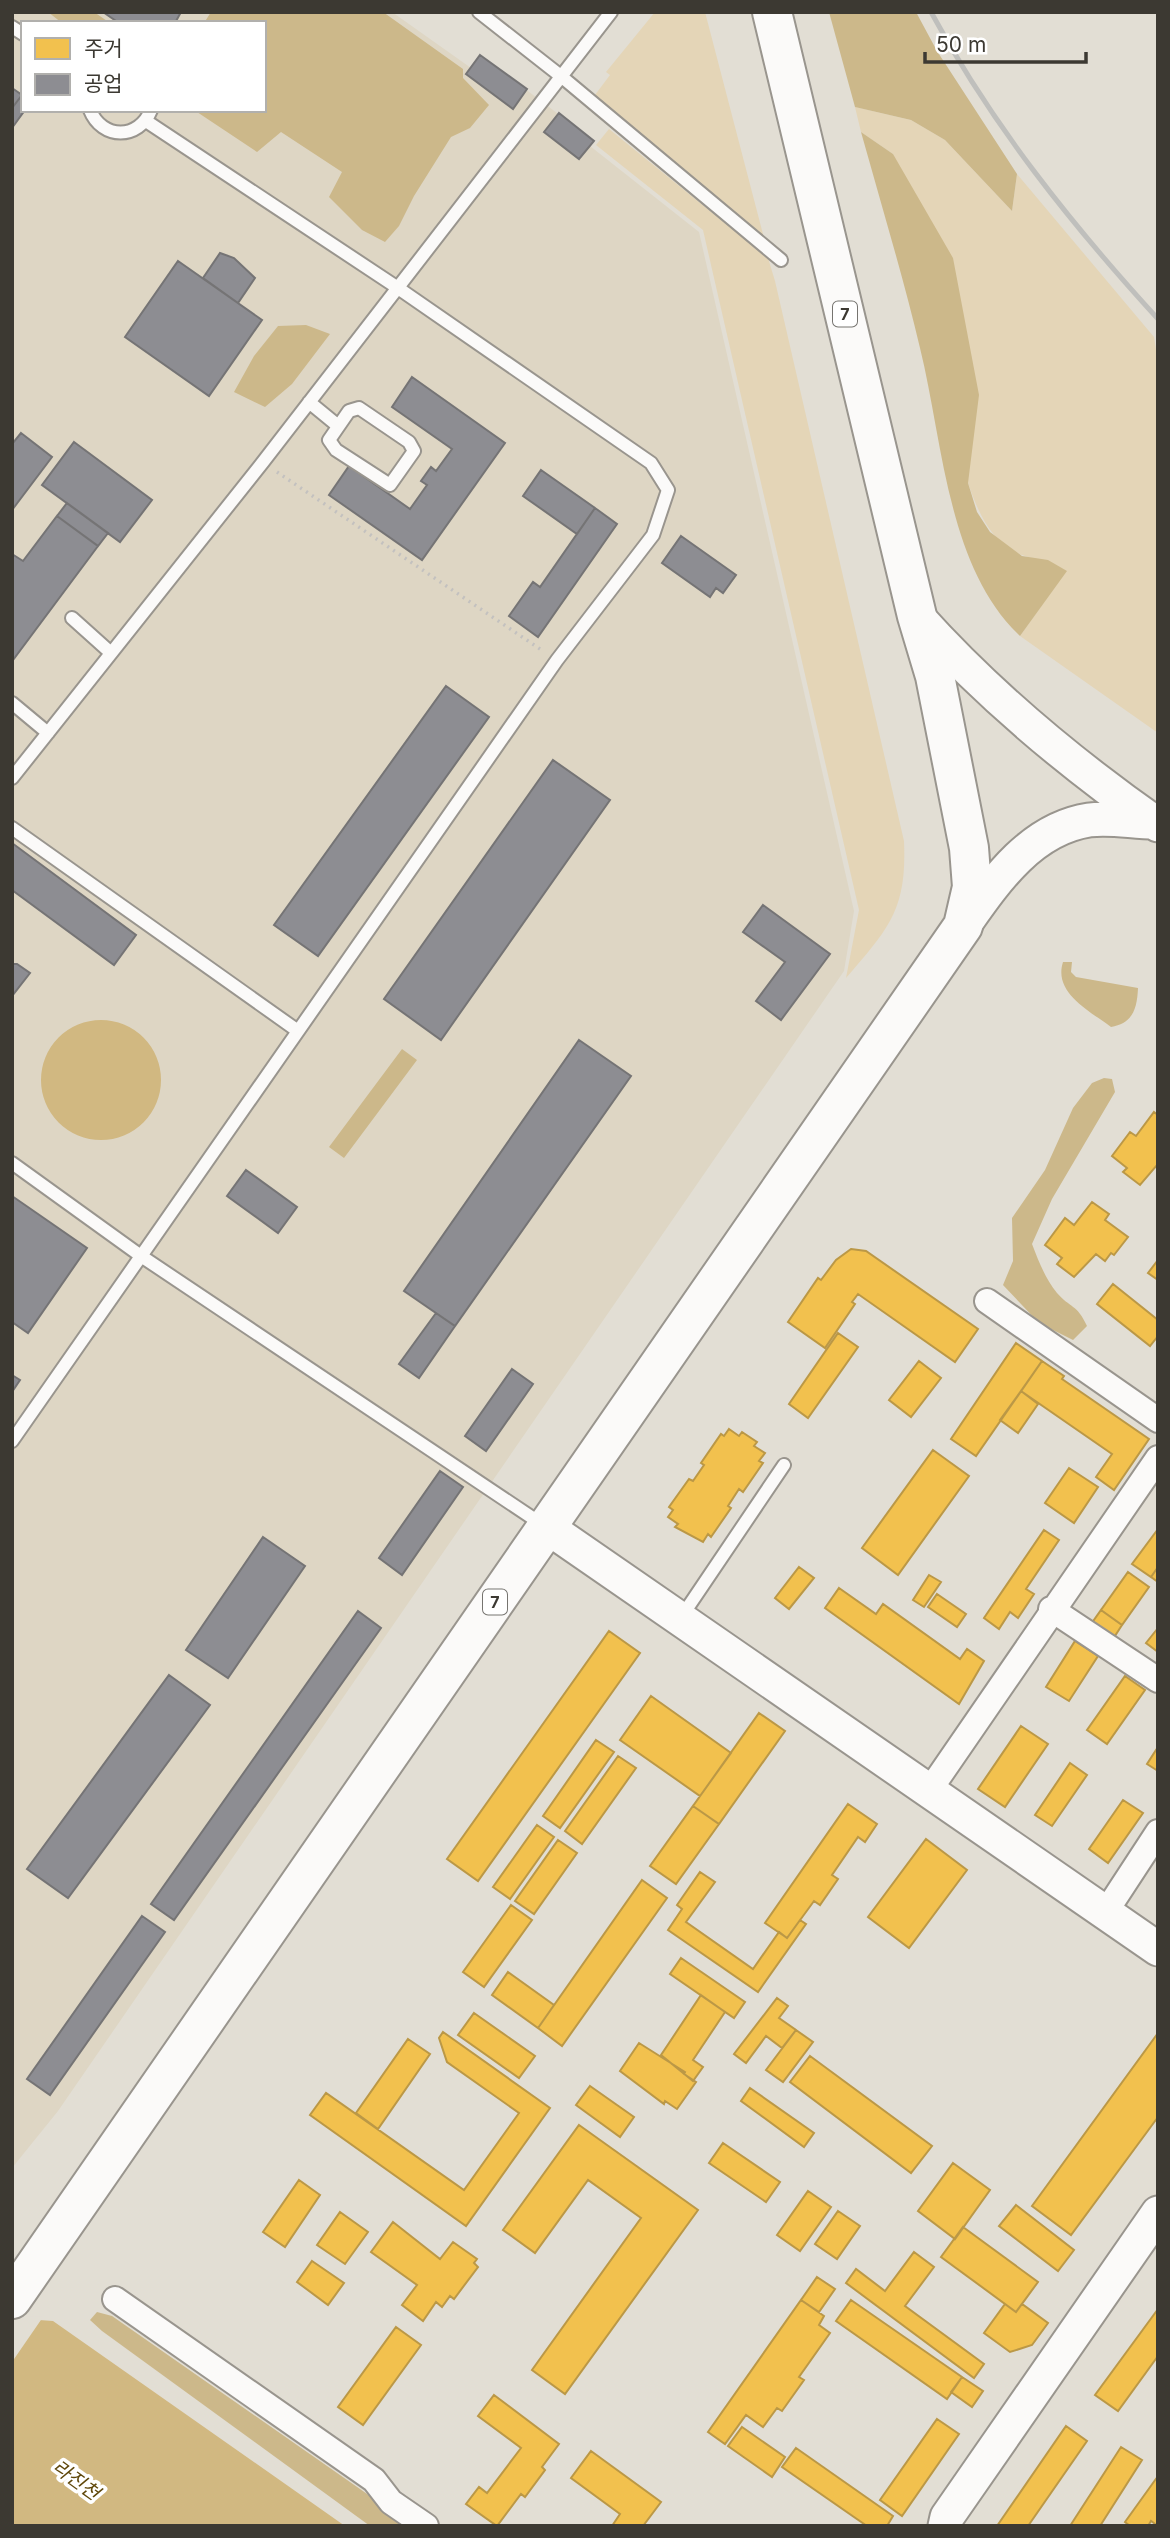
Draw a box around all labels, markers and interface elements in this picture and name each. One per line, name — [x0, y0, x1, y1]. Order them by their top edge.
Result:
legend — [21, 21, 266, 112]
scale bar — [925, 21, 1086, 65]
text: 50 m — [936, 32, 986, 57]
text: 주거 — [84, 36, 123, 61]
text: 공업 — [84, 71, 123, 96]
road number: 7 — [833, 302, 857, 326]
road number: 7 — [483, 1590, 507, 1614]
water label: 라진천 — [48, 2455, 105, 2506]

